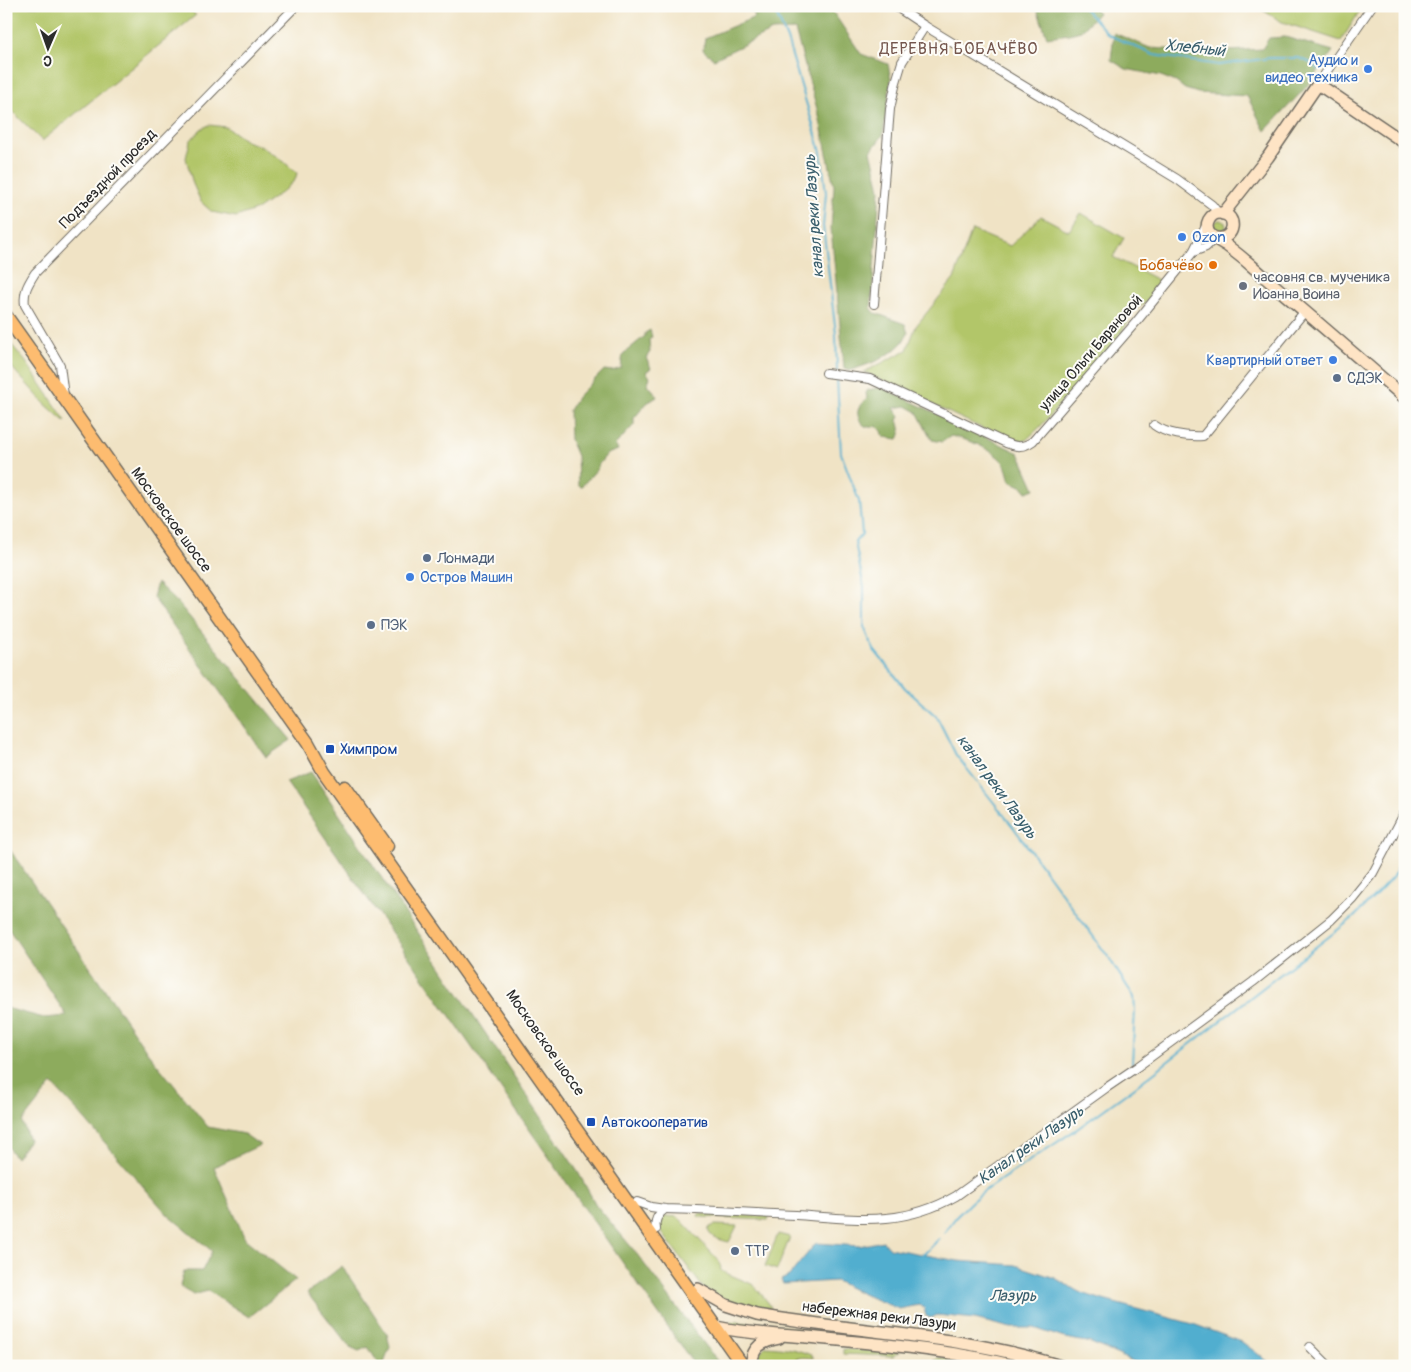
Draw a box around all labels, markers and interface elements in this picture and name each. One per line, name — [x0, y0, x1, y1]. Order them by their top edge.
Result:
north arrow — [22, 22, 72, 72]
water label: Хлебный — [1164, 35, 1227, 61]
district label: ДЕРЕВНЯ БОБАЧЁВО — [879, 39, 1039, 59]
place label: Аудио и видео техника — [1265, 51, 1358, 87]
text: С — [43, 52, 52, 69]
marker: Аудио и видео техника — [1362, 63, 1374, 75]
street label: Подъездной проезд — [56, 125, 160, 233]
water label: канал реки Лазурь — [800, 153, 828, 278]
place label: Ozon — [1192, 228, 1226, 247]
marker: Ozon — [1176, 231, 1188, 243]
place label: Бобачёво — [1139, 256, 1203, 275]
marker: Бобачёво — [1207, 259, 1219, 271]
place label: часовня св. мученика Иоанна Воина — [1253, 268, 1390, 304]
marker: часовня св. мученика Иоанна Воина — [1237, 280, 1249, 292]
street label: улица Ольги Барановой — [1035, 291, 1147, 416]
place label: Квартирный ответ — [1206, 351, 1323, 370]
marker: Квартирный ответ — [1327, 354, 1339, 366]
place label: СДЭК — [1347, 369, 1383, 388]
marker: СДЭК — [1331, 372, 1343, 384]
street label: Московское шоссе — [127, 464, 216, 577]
place label: Лонмади — [436, 549, 494, 568]
marker: Лонмади — [421, 552, 433, 564]
place label: Остров Машин — [420, 568, 513, 587]
marker: Остров Машин — [404, 571, 416, 583]
place label: ПЭК — [381, 616, 408, 635]
marker: ПЭК — [365, 619, 377, 631]
water label: канал реки Лазурь — [953, 731, 1042, 843]
place label: Химпром — [340, 740, 397, 759]
marker: Химпром — [324, 743, 336, 755]
street label: Московское шоссе — [501, 986, 589, 1100]
water label: Канал реки Лазурь — [974, 1101, 1088, 1189]
place label: Автокооператив — [601, 1113, 708, 1132]
marker: Автокооператив — [585, 1116, 597, 1128]
place label: ТТР — [745, 1242, 770, 1261]
marker: ТТР — [729, 1245, 741, 1257]
water label: Лазурь — [990, 1286, 1037, 1306]
street label: набережная реки Лазури — [801, 1297, 957, 1335]

